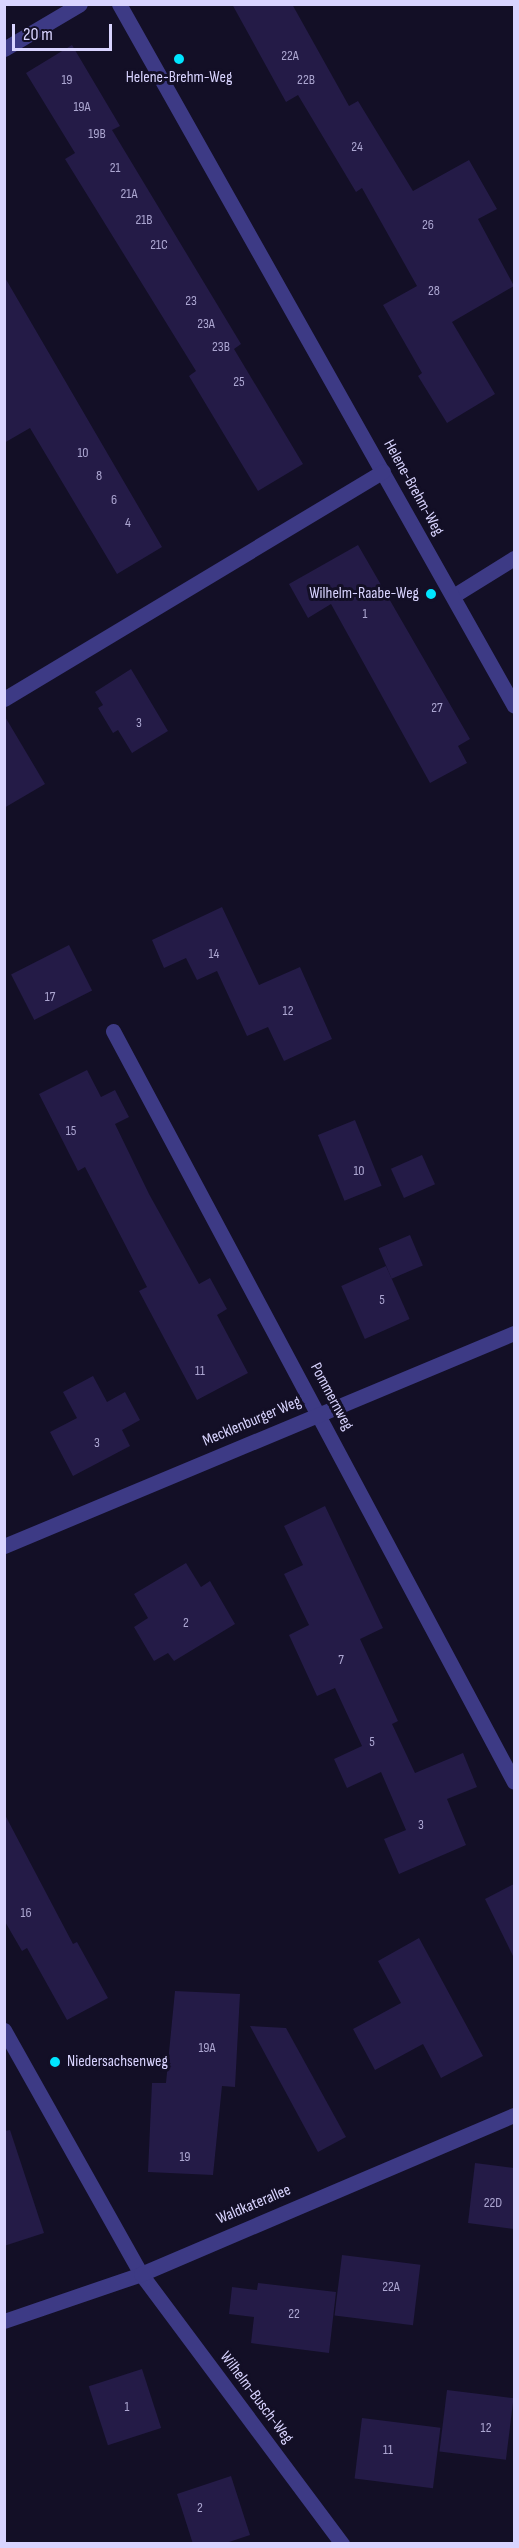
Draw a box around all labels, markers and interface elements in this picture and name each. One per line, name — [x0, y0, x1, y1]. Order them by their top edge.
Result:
scale bar — [15, 12, 116, 50]
text: 20 m — [23, 24, 53, 45]
house number: 22A — [281, 48, 299, 64]
marker: Helene-Brehm-Weg — [172, 52, 186, 66]
place label: Helene-Brehm-Weg — [126, 68, 232, 88]
house number: 19 — [61, 72, 73, 88]
house number: 22B — [297, 72, 315, 88]
house number: 19A — [73, 99, 91, 115]
house number: 19B — [88, 126, 106, 142]
house number: 24 — [351, 139, 363, 155]
house number: 21 — [110, 160, 120, 176]
house number: 21A — [121, 186, 137, 202]
house number: 21B — [135, 212, 153, 228]
house number: 26 — [422, 217, 434, 233]
house number: 21C — [150, 237, 168, 253]
house number: 28 — [428, 283, 440, 299]
house number: 23 — [185, 293, 197, 309]
house number: 23A — [197, 316, 215, 332]
house number: 23B — [212, 339, 230, 355]
house number: 25 — [233, 374, 245, 390]
street label: Helene-Brehm-Weg — [379, 437, 447, 539]
house number: 10 — [77, 445, 89, 461]
house number: 8 — [96, 468, 102, 484]
house number: 6 — [111, 492, 117, 508]
house number: 4 — [125, 515, 131, 531]
place label: Wilhelm-Raabe-Weg — [309, 584, 419, 604]
marker: Wilhelm-Raabe-Weg — [424, 587, 438, 601]
house number: 1 — [363, 606, 367, 622]
house number: 27 — [431, 700, 443, 716]
house number: 3 — [136, 715, 142, 731]
house number: 14 — [209, 946, 219, 962]
house number: 17 — [45, 989, 55, 1005]
house number: 12 — [283, 1003, 293, 1019]
house number: 15 — [66, 1123, 76, 1139]
house number: 10 — [353, 1163, 365, 1179]
house number: 5 — [379, 1292, 385, 1308]
street label: Pommernweg — [305, 1360, 357, 1434]
house number: 11 — [195, 1363, 205, 1379]
street label: Mecklenburger Weg — [200, 1393, 304, 1451]
house number: 3 — [94, 1435, 100, 1451]
house number: 2 — [183, 1615, 189, 1631]
house number: 7 — [338, 1652, 344, 1668]
house number: 5 — [369, 1734, 375, 1750]
house number: 3 — [418, 1817, 424, 1833]
house number: 16 — [20, 1905, 32, 1921]
house number: 19A — [198, 2040, 216, 2056]
place label: Niedersachsenweg — [67, 2052, 168, 2072]
marker: Niedersachsenweg — [48, 2055, 62, 2069]
house number: 19 — [179, 2149, 191, 2165]
street label: Waldkaterallee — [214, 2181, 294, 2229]
house number: 22D — [484, 2195, 502, 2211]
house number: 22A — [382, 2279, 400, 2295]
house number: 22 — [288, 2306, 300, 2322]
street label: Wilhelm-Busch-Weg — [215, 2348, 297, 2448]
house number: 1 — [125, 2399, 129, 2415]
house number: 12 — [481, 2420, 491, 2436]
house number: 11 — [383, 2442, 393, 2458]
house number: 2 — [197, 2500, 203, 2516]

